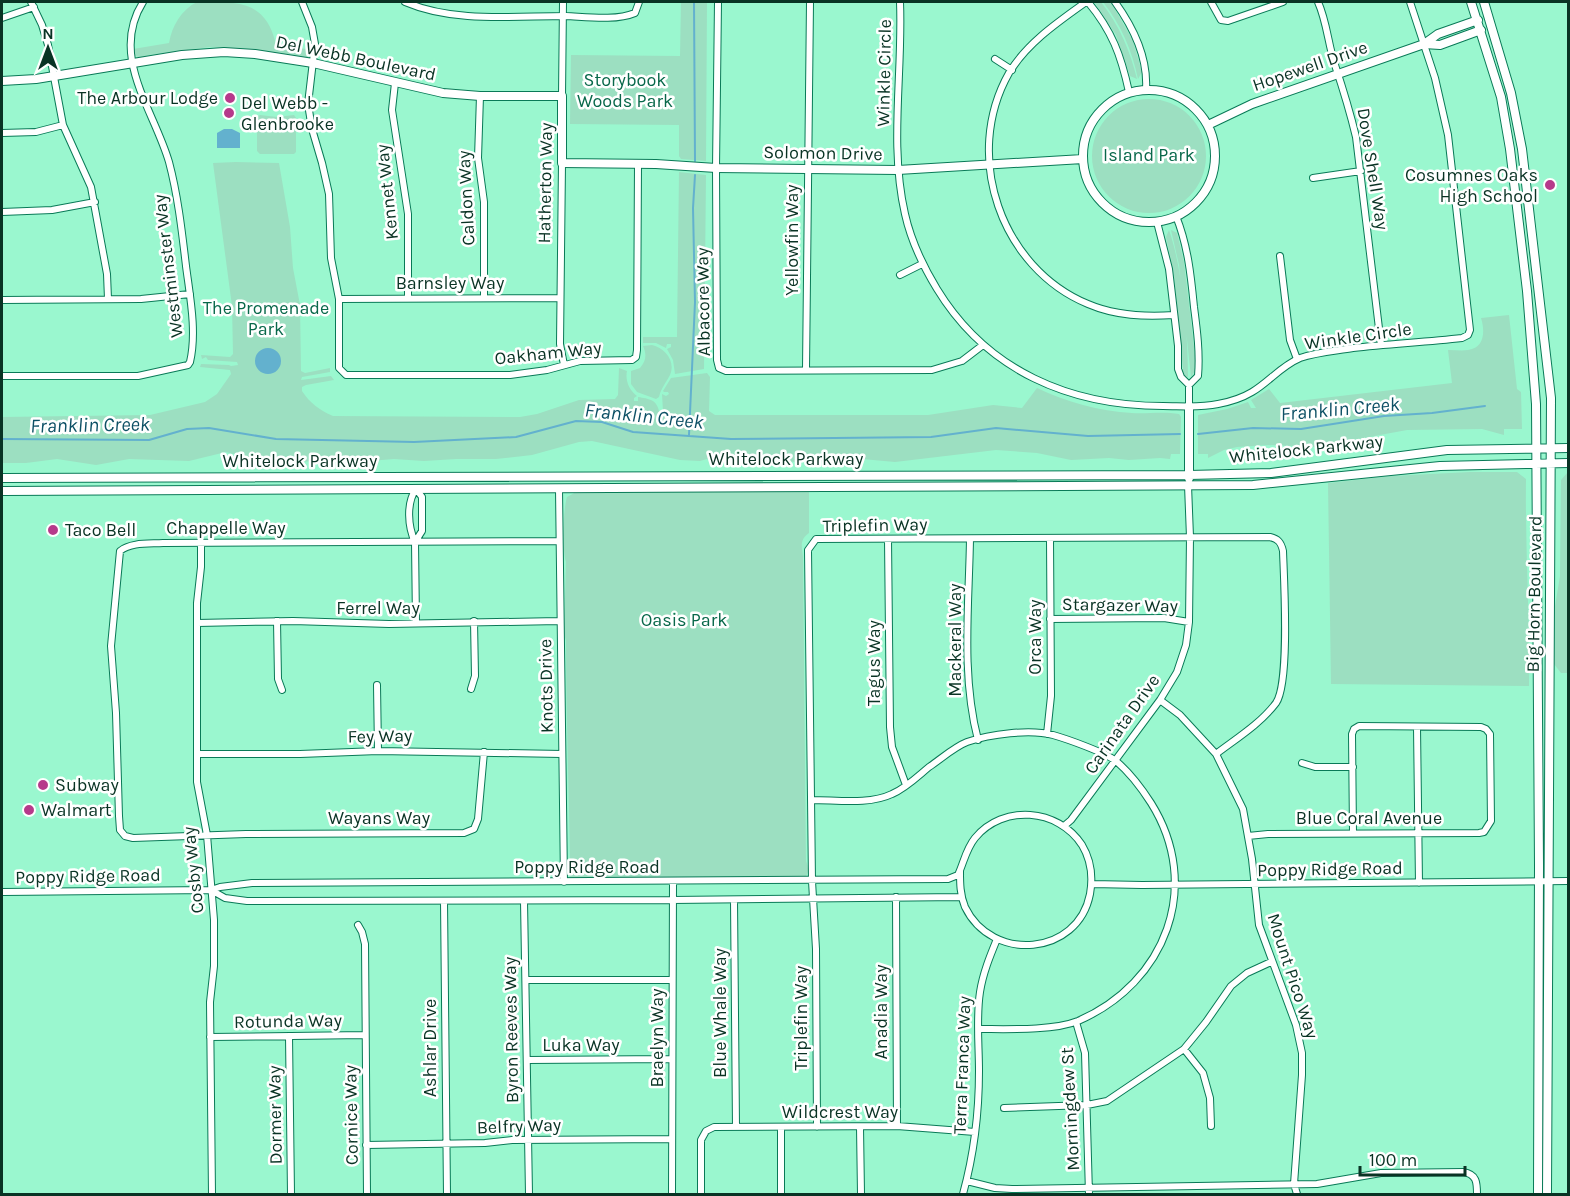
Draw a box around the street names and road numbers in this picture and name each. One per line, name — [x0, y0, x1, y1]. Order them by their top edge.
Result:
street label: Winkle Circle — [872, 19, 896, 127]
street label: Del Webb Boulevard — [274, 30, 438, 86]
street label: Hopewell Drive — [1250, 36, 1370, 96]
street label: Dove Shell Way — [1352, 106, 1394, 232]
street label: Hatherton Way — [533, 122, 557, 244]
street label: Solomon Drive — [763, 141, 883, 165]
street label: Kennet Way — [371, 143, 403, 241]
street label: Caldon Way — [452, 149, 479, 246]
street label: Yellowfin Way — [781, 184, 803, 296]
street label: Westminster Way — [148, 193, 188, 339]
street label: Albacore Way — [691, 247, 715, 357]
street label: Barnsley Way — [396, 272, 505, 294]
street label: Winkle Circle — [1303, 318, 1413, 354]
street label: Oakham Way — [493, 336, 603, 370]
street label: Whitelock Parkway — [1228, 430, 1385, 468]
street label: Whitelock Parkway — [709, 448, 864, 470]
street label: Whitelock Parkway — [223, 450, 378, 472]
street label: Triplefin Way — [822, 513, 928, 537]
street label: Big Horn Boulevard — [1522, 515, 1546, 673]
street label: Chappelle Way — [166, 517, 286, 539]
street label: Mackeral Way — [944, 583, 966, 697]
street label: Stargazer Way — [1062, 593, 1179, 617]
street label: Ferrel Way — [336, 597, 420, 619]
street label: Orca Way — [1024, 599, 1046, 675]
street label: Tagus Way — [863, 619, 885, 706]
street label: Knots Drive — [534, 639, 558, 733]
street label: Carinata Drive — [1080, 670, 1164, 778]
street label: Fey Way — [347, 724, 413, 748]
street label: Wayans Way — [328, 807, 431, 829]
street label: Blue Coral Avenue — [1296, 807, 1442, 829]
street label: Cosby Way — [177, 825, 209, 915]
street label: Poppy Ridge Road — [514, 856, 660, 878]
street label: Poppy Ridge Road — [1257, 857, 1403, 881]
street label: Poppy Ridge Road — [15, 864, 161, 888]
street label: Mount Pico Way — [1262, 911, 1324, 1042]
street label: Blue Whale Way — [709, 947, 731, 1078]
street label: Byron Reeves Way — [499, 956, 523, 1103]
street label: Anadia Way — [870, 964, 892, 1060]
street label: Triplefin Way — [790, 965, 812, 1070]
street label: Braelyn Way — [646, 988, 668, 1088]
street label: Terra Franca Way — [949, 995, 975, 1134]
street label: Ashlar Drive — [419, 999, 441, 1097]
street label: Rotunda Way — [234, 1009, 343, 1033]
street label: Luka Way — [542, 1034, 620, 1056]
street label: Morningdew St — [1056, 1046, 1084, 1171]
street label: Cornice Way — [339, 1064, 363, 1165]
street label: Dormer Way — [263, 1065, 287, 1165]
street label: Wildcrest Way — [782, 1101, 899, 1123]
street label: Belfry Way — [476, 1114, 562, 1138]

